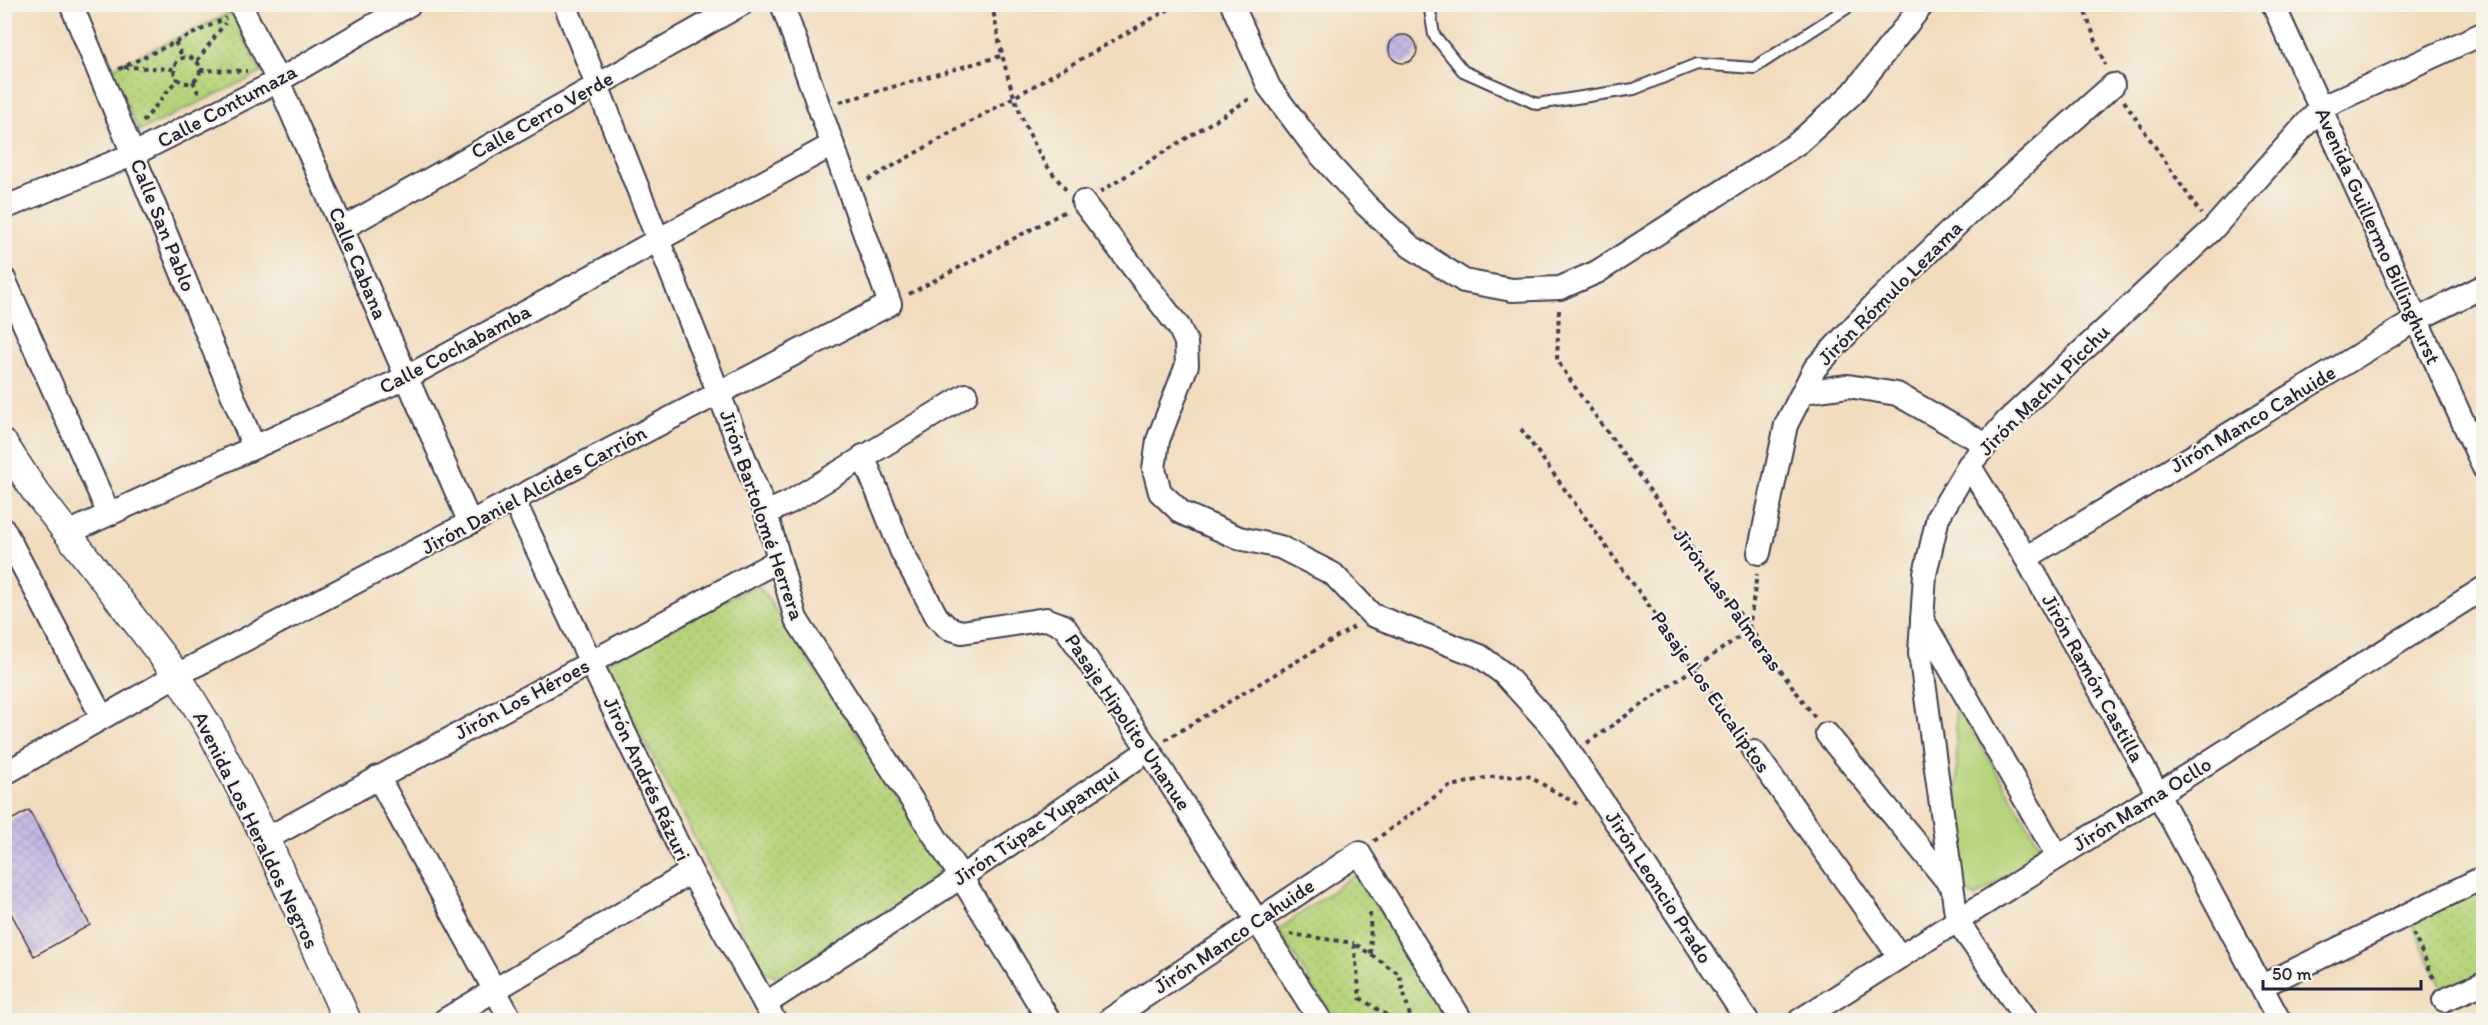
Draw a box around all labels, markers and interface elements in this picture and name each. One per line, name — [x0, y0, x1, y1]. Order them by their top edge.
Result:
street label: Calle Contumaza — [153, 58, 301, 153]
street label: Calle Cerro Verde — [466, 65, 617, 164]
street label: Avenida Guillermo Billinghurst — [2310, 104, 2447, 368]
street label: Calle San Pablo — [125, 155, 201, 295]
street label: Calle Cabana — [324, 203, 393, 323]
street label: Jirón Rómulo Lezama — [1812, 215, 1967, 370]
street label: Calle Cochabamba — [375, 298, 535, 399]
street label: Jirón Machu Picchu — [1973, 319, 2114, 460]
street label: Jirón Manco Cahuide — [2166, 359, 2340, 478]
street label: Jirón Bartolomé Herrera — [715, 407, 810, 623]
street label: Jirón Daniel Alcides Carrión — [417, 420, 650, 560]
street label: Jirón Las Palmeras — [1668, 524, 1788, 676]
street label: Jirón Ramón Castilla — [2037, 589, 2150, 766]
street label: Pasaje Los Eucaliptos — [1646, 606, 1777, 777]
street label: Pasaje Hipolito Unanue — [1060, 629, 1197, 815]
street label: Jirón Los Héroes — [450, 653, 593, 745]
street label: Jirón Andrés Rázuri — [599, 693, 696, 865]
street label: Avenida Los Heraldos Negros — [188, 707, 325, 953]
street label: Jirón Mama Ocllo — [2068, 751, 2216, 856]
street label: Jirón Túpac Yupanqui — [948, 761, 1124, 890]
street label: Jirón Leoncio Prado — [1601, 806, 1718, 968]
street label: Jirón Manco Cahuide — [1149, 873, 1319, 999]
scale bar — [2263, 953, 2420, 991]
text: 50 m — [2272, 963, 2312, 985]

